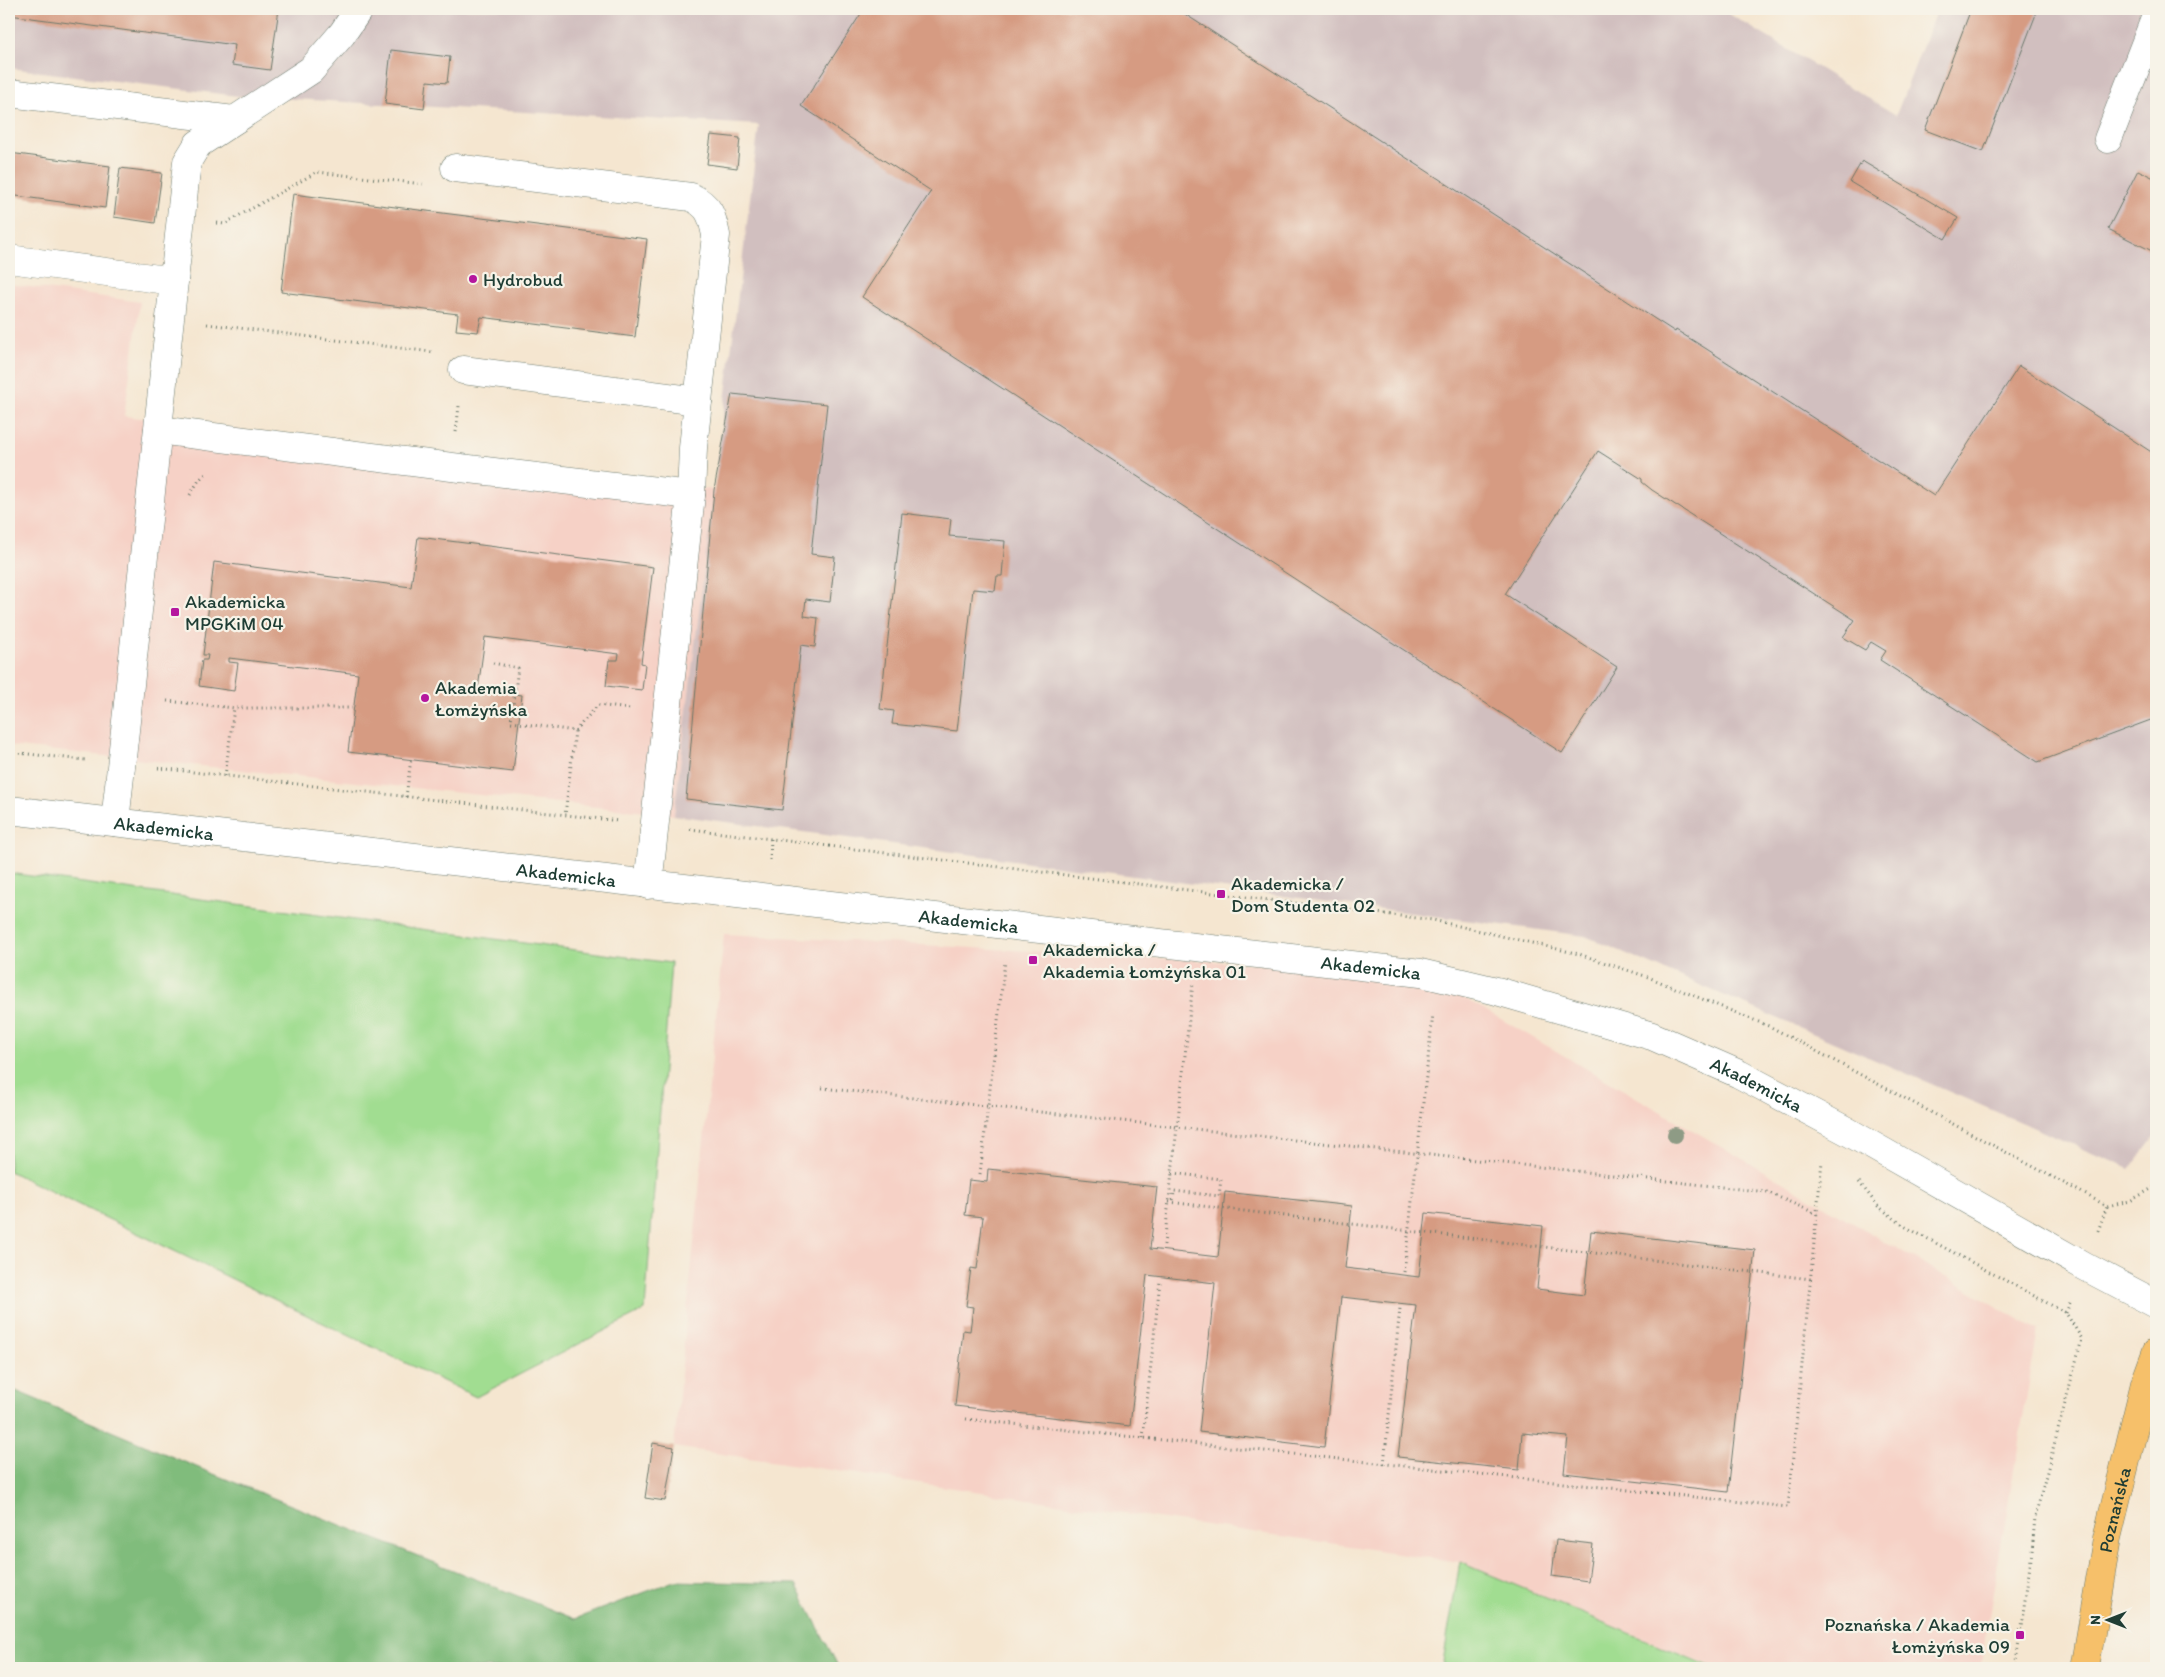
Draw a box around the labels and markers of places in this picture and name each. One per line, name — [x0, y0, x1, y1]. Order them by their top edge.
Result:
place label: Hydrobud — [483, 268, 563, 291]
marker: Hydrobud — [467, 273, 479, 285]
place label: Akademicka MPGKiM 04 — [185, 590, 285, 635]
marker: Akademicka MPGKiM 04 — [169, 606, 181, 618]
place label: Akademia Łomżyńska — [435, 676, 527, 721]
marker: Akademia Łomżyńska — [419, 692, 431, 704]
place label: Akademicka / Dom Studenta 02 — [1231, 872, 1375, 917]
marker: Akademicka / Dom Studenta 02 — [1215, 888, 1227, 900]
place label: Akademicka / Akademia Łomżyńska 01 — [1043, 938, 1246, 983]
marker: Akademicka / Akademia Łomżyńska 01 — [1027, 954, 1039, 966]
place label: Poznańska / Akademia Łomżyńska 09 — [1825, 1613, 2010, 1658]
marker: Poznańska / Akademia Łomżyńska 09 — [2014, 1629, 2026, 1641]

